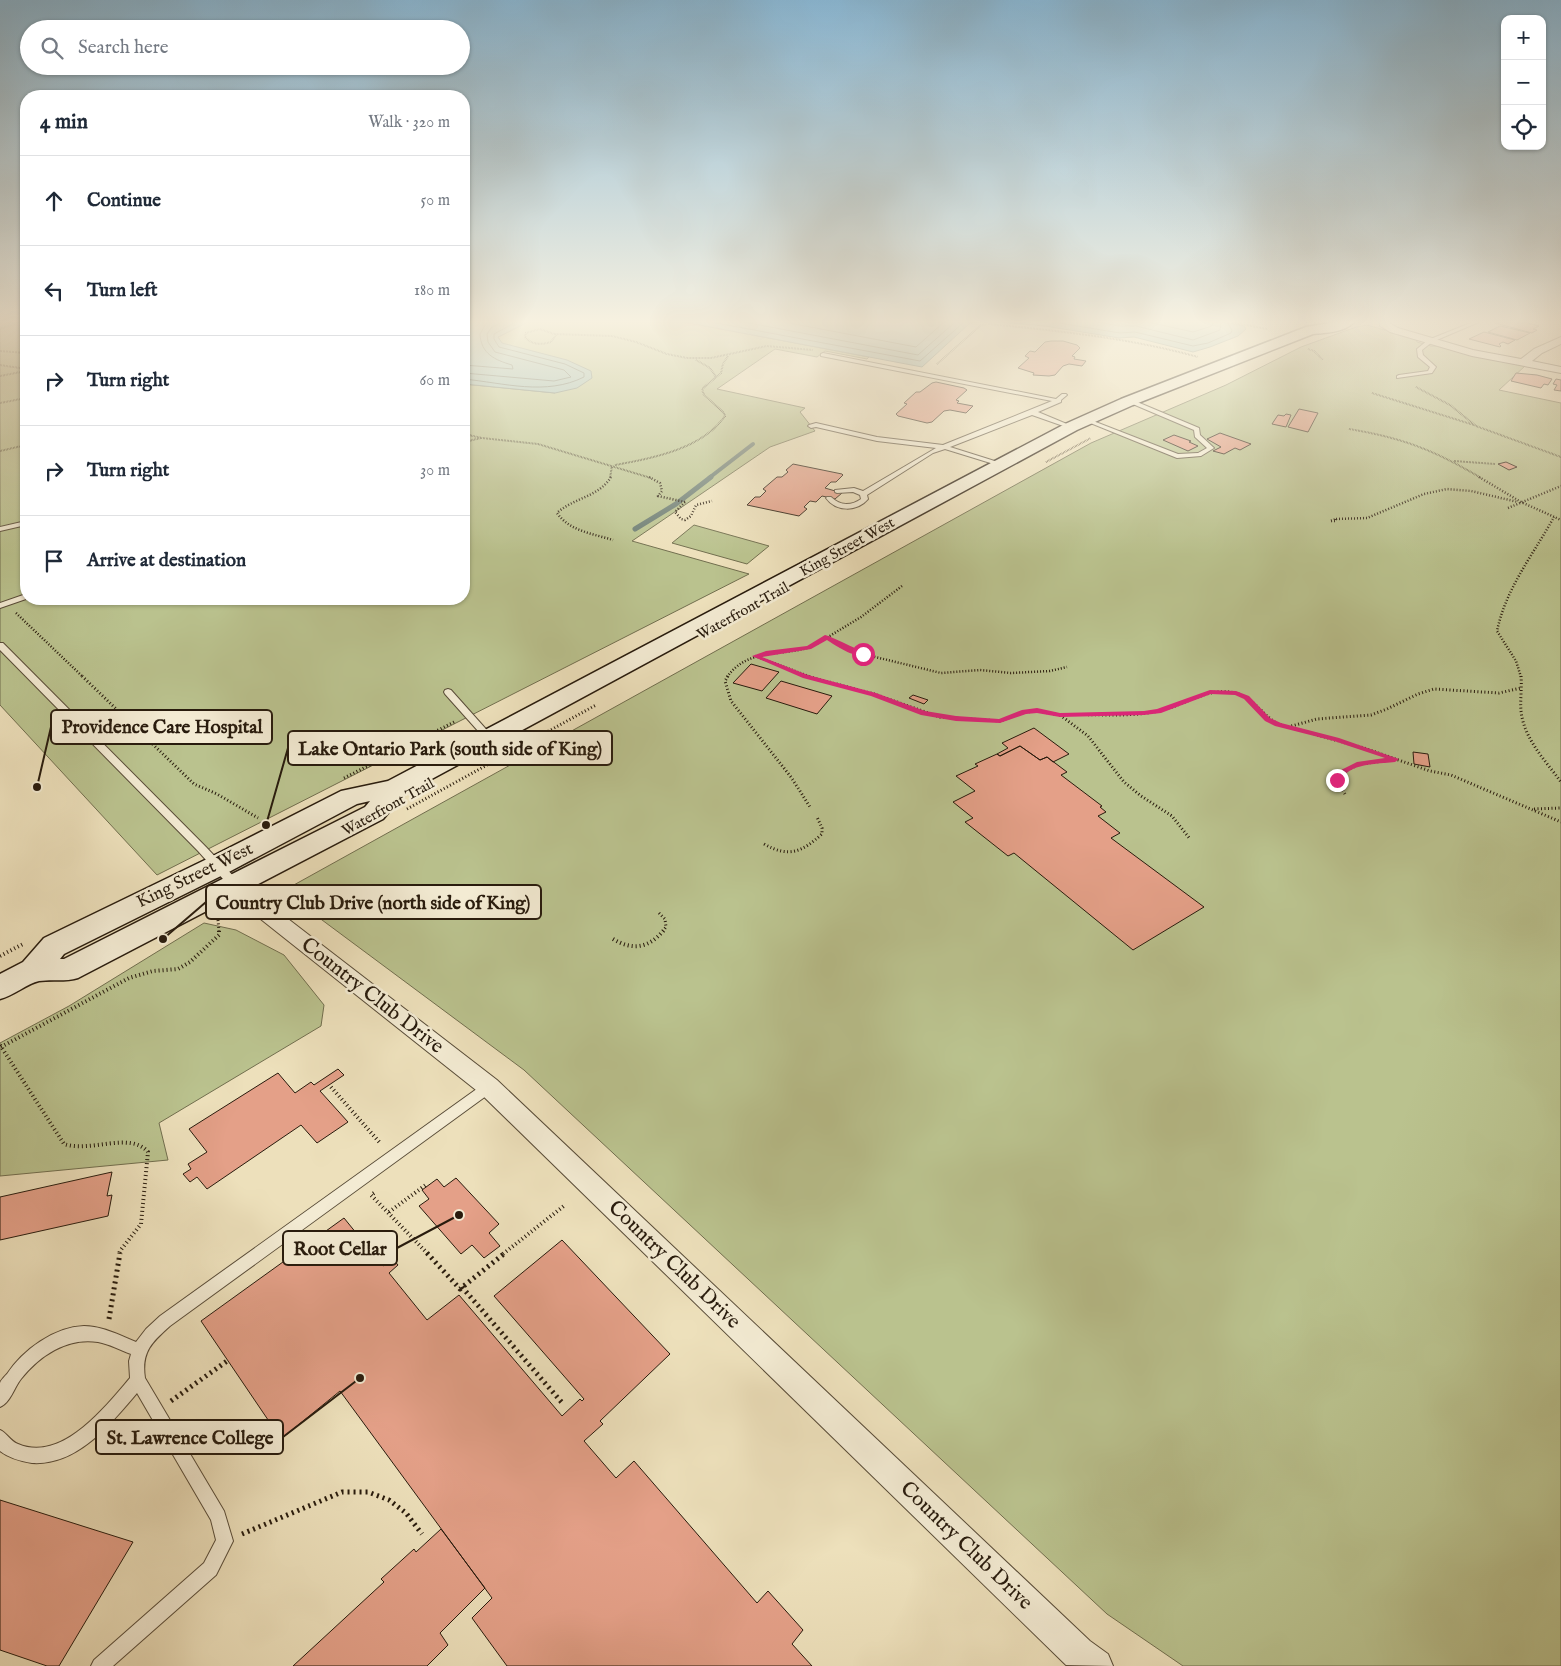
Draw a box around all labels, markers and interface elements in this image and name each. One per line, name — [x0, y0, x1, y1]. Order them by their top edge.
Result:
map controls — [1501, 15, 1546, 150]
button: + — [1501, 15, 1546, 60]
search box — [20, 20, 470, 75]
icon: search — [38, 34, 66, 62]
text: Search here — [78, 36, 169, 60]
button: − — [1501, 60, 1546, 105]
button: locate — [1501, 105, 1546, 150]
text: 4 min — [40, 109, 88, 136]
text: Walk · 320 m — [368, 113, 450, 133]
icon: ahead — [40, 187, 68, 215]
text: Continue — [87, 189, 161, 213]
text: 50 m — [421, 191, 450, 211]
icon: left — [40, 277, 68, 305]
text: Turn left — [87, 279, 158, 303]
text: 180 m — [414, 281, 450, 301]
icon: right — [40, 367, 68, 395]
text: Turn right — [87, 369, 169, 393]
text: 60 m — [420, 371, 450, 391]
icon: right — [40, 457, 68, 485]
text: Turn right — [87, 459, 169, 483]
text: 30 m — [420, 461, 450, 481]
street label: King Street West — [796, 513, 898, 581]
icon: arrive — [40, 547, 68, 575]
text: Arrive at destination — [87, 549, 246, 573]
street label: Waterfront Trail — [694, 577, 793, 644]
route start — [852, 643, 875, 666]
callout: Providence Care Hospital — [51, 710, 272, 744]
text: Providence Care Hospital — [61, 716, 263, 740]
callout: Lake Ontario Park (south side of King) — [288, 731, 612, 765]
text: Lake Ontario Park (south side of King) — [298, 738, 602, 762]
route end — [1326, 769, 1349, 792]
street label: Waterfront Trail — [339, 773, 438, 840]
street label: King Street West — [133, 838, 257, 914]
callout: Country Club Drive (north side of King) — [206, 885, 541, 919]
text: Country Club Drive (north side of King) — [216, 892, 531, 916]
street label: Country Club Drive — [295, 932, 449, 1061]
street label: Country Club Drive — [602, 1195, 746, 1336]
callout: Root Cellar — [283, 1231, 397, 1265]
text: Root Cellar — [293, 1238, 388, 1262]
callout: St. Lawrence College — [96, 1420, 283, 1454]
text: St. Lawrence College — [106, 1427, 274, 1451]
street label: Country Club Drive — [894, 1476, 1038, 1617]

